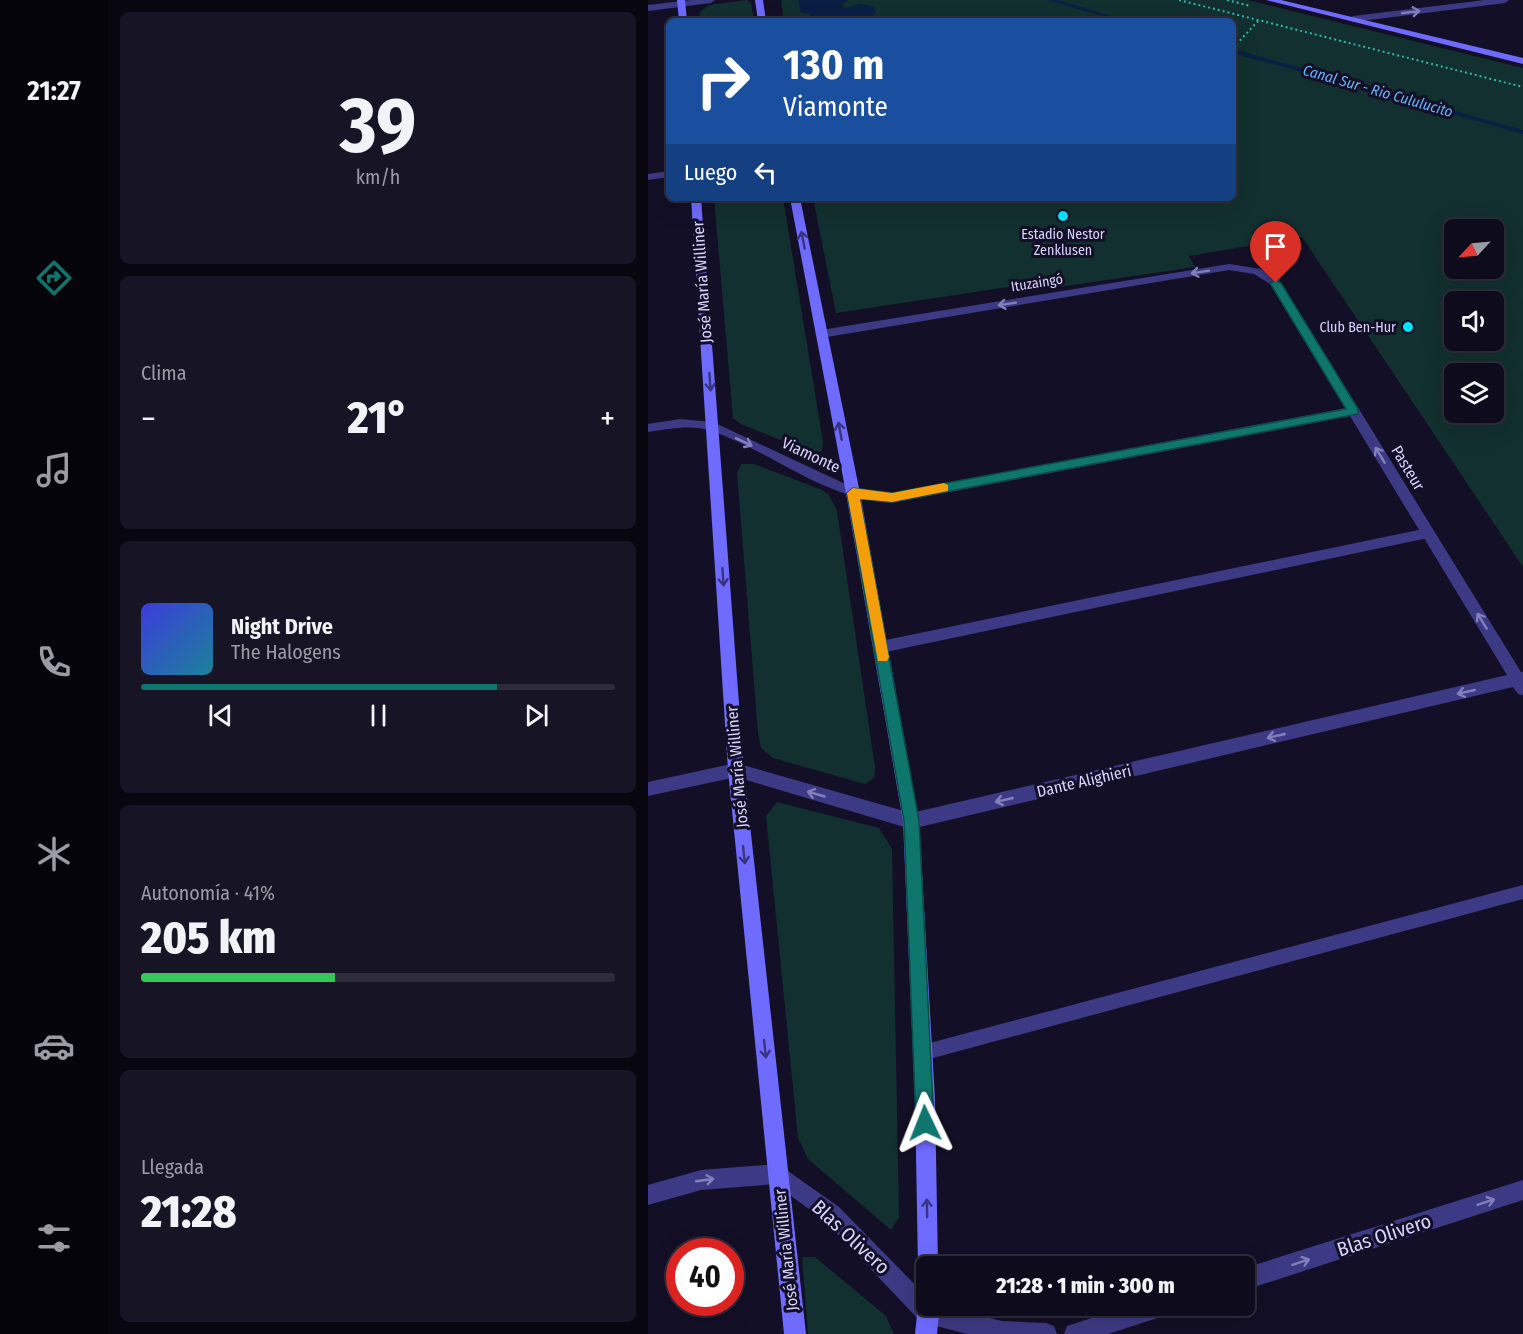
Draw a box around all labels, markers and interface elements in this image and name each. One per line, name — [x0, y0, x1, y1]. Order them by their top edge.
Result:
one-way arrow — [1401, 6, 1421, 17]
text: 130 m — [783, 40, 884, 90]
icon: right — [684, 42, 762, 120]
water label: Canal Sur - Rio Cululucito — [1301, 61, 1455, 121]
text: 21:27 — [27, 75, 81, 107]
text: 39 — [340, 79, 416, 173]
text: Viamonte — [783, 91, 888, 123]
icon: left — [749, 156, 782, 189]
text: Luego — [684, 159, 737, 186]
text: km/h — [356, 165, 400, 189]
marker: Estadio Nestor Zenklusen — [1056, 209, 1070, 223]
north arrow — [1444, 219, 1504, 279]
map controls — [1444, 219, 1504, 423]
street label: José María Williner — [688, 220, 716, 344]
pin — [1250, 221, 1301, 283]
place label: Estadio Nestor Zenklusen — [1021, 226, 1105, 259]
icon: arrive — [1259, 230, 1292, 263]
one-way arrow — [797, 231, 808, 250]
icon: directions — [33, 257, 75, 299]
one-way arrow — [1190, 267, 1210, 278]
street label: Ituzaingó — [1010, 271, 1064, 295]
button: sound — [1444, 291, 1504, 351]
one-way arrow — [998, 298, 1018, 309]
place label: Club Ben-Hur — [1319, 319, 1396, 336]
marker: Club Ben-Hur — [1401, 320, 1415, 334]
text: Clima — [141, 361, 186, 385]
button: layers — [1444, 363, 1504, 423]
one-way arrow — [705, 371, 716, 391]
text: 21° — [347, 391, 408, 445]
text: − — [141, 399, 156, 439]
text: + — [600, 399, 615, 439]
one-way arrow — [834, 422, 845, 442]
street label: Viamonte — [779, 433, 843, 477]
one-way arrow — [734, 437, 753, 448]
street label: Pasteur — [1387, 442, 1429, 494]
one-way arrow — [1374, 447, 1386, 464]
icon: music — [33, 449, 75, 491]
one-way arrow — [718, 566, 729, 586]
text: Night Drive — [231, 613, 333, 640]
one-way arrow — [1475, 613, 1487, 630]
text: The Halogens — [231, 640, 341, 664]
icon: phone — [33, 641, 75, 683]
one-way arrow — [1457, 686, 1476, 698]
icon: previous — [204, 699, 237, 732]
icon: pause — [362, 699, 395, 732]
icon: next — [520, 699, 553, 732]
street label: José María Williner — [722, 705, 752, 829]
one-way arrow — [1267, 731, 1286, 743]
street label: Dante Alighieri — [1035, 761, 1133, 801]
one-way arrow — [807, 788, 826, 799]
one-way arrow — [995, 794, 1014, 806]
icon: climate — [33, 833, 75, 875]
one-way arrow — [739, 844, 750, 864]
text: Autonomía · 41% — [141, 881, 275, 905]
text: 205 km — [141, 911, 276, 965]
icon: car — [33, 1025, 75, 1067]
one-way arrow — [760, 1038, 771, 1058]
position arrow — [893, 1091, 957, 1155]
text: Llegada — [141, 1155, 204, 1179]
one-way arrow — [694, 1175, 714, 1186]
text: 21:28 — [141, 1185, 237, 1239]
street label: José María Williner — [770, 1188, 802, 1312]
street label: Blas Olivero — [807, 1195, 895, 1279]
one-way arrow — [1476, 1196, 1495, 1207]
one-way arrow — [921, 1198, 933, 1218]
street label: Blas Olivero — [1334, 1209, 1434, 1261]
icon: filters — [33, 1217, 75, 1259]
speed limit sign: 40 — [666, 1238, 744, 1316]
one-way arrow — [1291, 1255, 1310, 1266]
text: 21:28 · 1 min · 300 m — [996, 1272, 1175, 1299]

